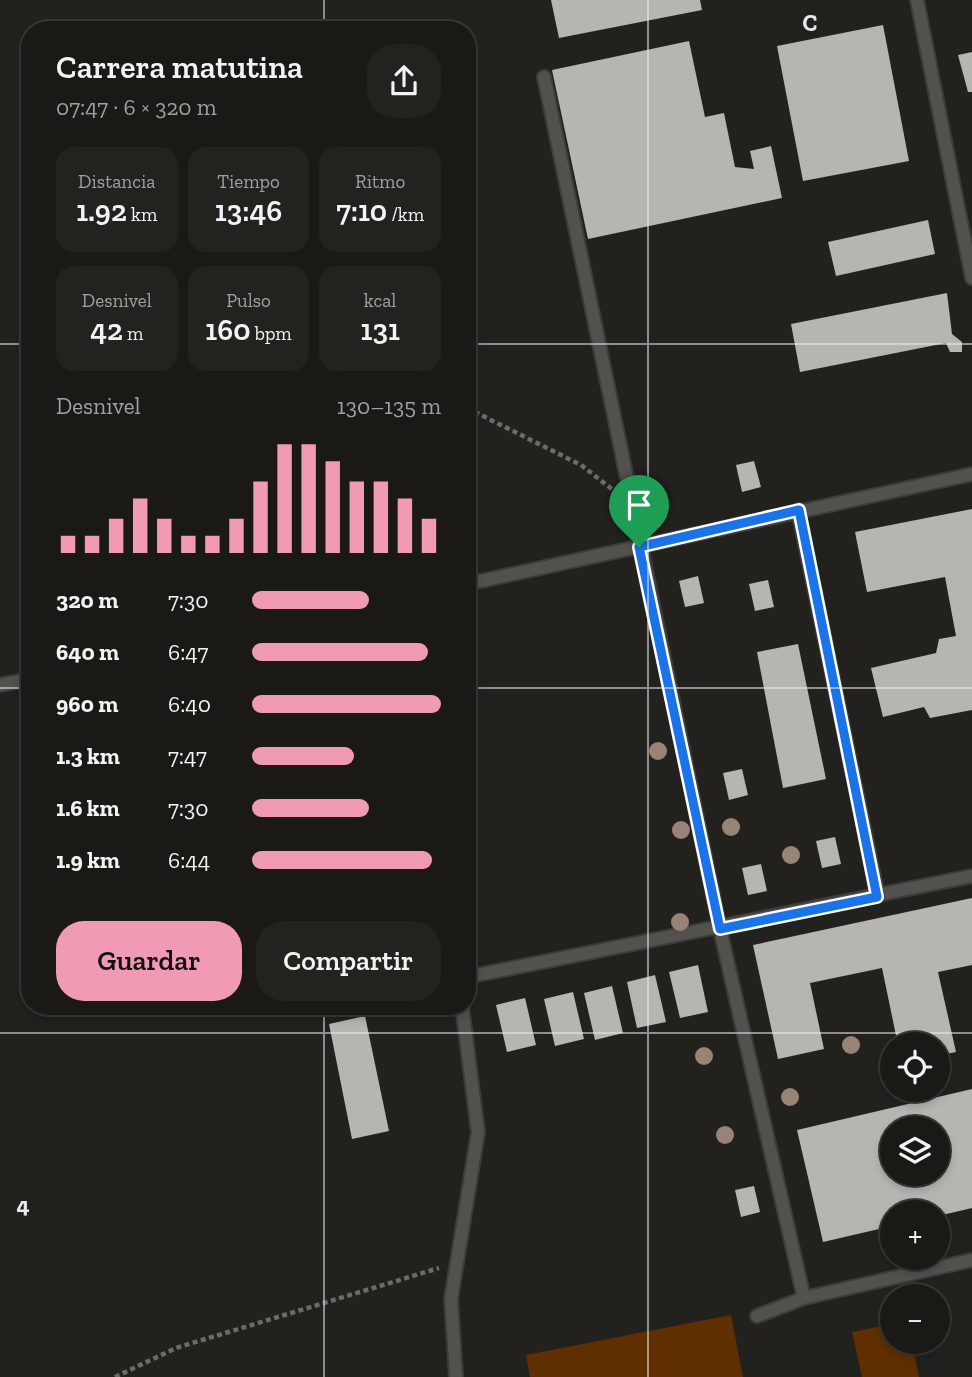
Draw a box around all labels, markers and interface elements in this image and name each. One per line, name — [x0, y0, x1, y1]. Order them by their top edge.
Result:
text: C — [803, 9, 817, 37]
button: share — [367, 44, 441, 118]
text: Carrera matutina — [56, 48, 303, 86]
text: 07:47 · 6 × 320 m — [56, 93, 217, 121]
text: Distancia — [78, 170, 156, 193]
text: Tiempo — [217, 170, 280, 193]
text: Ritmo — [355, 170, 405, 193]
text: 1.92 — [76, 193, 127, 229]
text: 13:46 — [215, 193, 282, 229]
text: 7:10 — [336, 193, 387, 229]
text: km — [127, 203, 157, 226]
text: /km — [387, 203, 424, 226]
text: Desnivel — [82, 289, 152, 312]
text: Pulso — [226, 289, 271, 312]
text: kcal — [364, 289, 396, 312]
text: 42 — [90, 312, 123, 348]
text: 160 — [205, 312, 250, 348]
text: 131 — [361, 312, 400, 348]
text: m — [123, 322, 144, 345]
text: bpm — [250, 322, 292, 345]
text: Desnivel — [56, 392, 141, 420]
text: 130–135 m — [337, 392, 441, 420]
pin — [609, 475, 669, 547]
icon: arrive — [620, 486, 658, 524]
text: 320 m — [56, 586, 118, 614]
text: 7:30 — [168, 586, 208, 614]
text: 640 m — [56, 638, 119, 666]
text: 6:47 — [168, 638, 208, 666]
text: 960 m — [56, 690, 118, 718]
text: 6:40 — [168, 690, 211, 718]
text: 1.3 km — [56, 742, 120, 770]
text: 7:47 — [168, 742, 207, 770]
text: 1.6 km — [56, 794, 120, 822]
text: 7:30 — [168, 794, 208, 822]
text: 1.9 km — [56, 846, 120, 874]
text: 6:44 — [168, 846, 210, 874]
button: Guardar — [56, 921, 242, 1001]
button: Compartir — [256, 921, 441, 1001]
map controls — [880, 1032, 950, 1354]
button: locate — [880, 1032, 950, 1102]
button: layers — [880, 1116, 950, 1186]
text: 4 — [16, 1191, 30, 1219]
button: + — [880, 1200, 950, 1270]
button: − — [880, 1284, 950, 1354]

